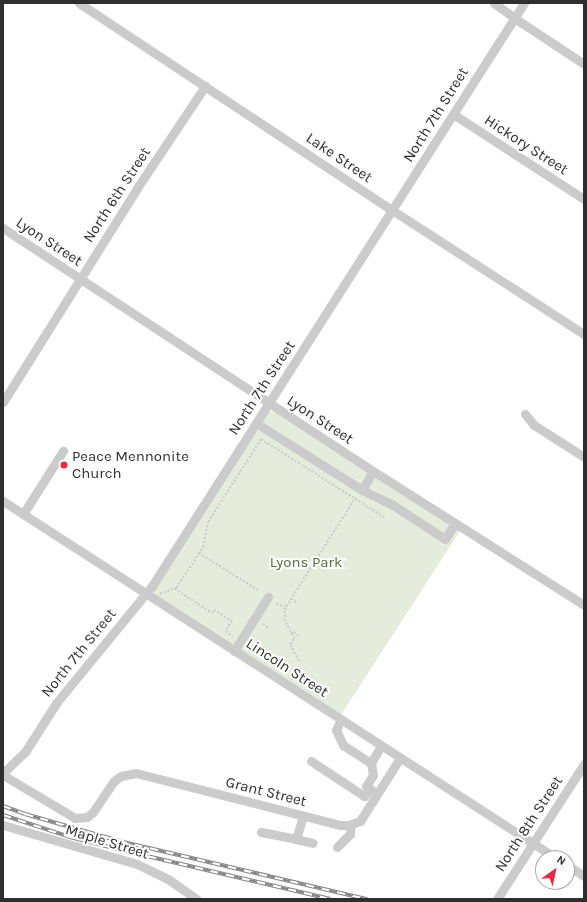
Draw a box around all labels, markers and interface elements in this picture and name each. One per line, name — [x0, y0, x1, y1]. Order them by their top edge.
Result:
street label: North 7th Street — [400, 64, 472, 166]
street label: Hickory Street — [481, 111, 571, 179]
street label: Lake Street — [302, 129, 376, 187]
street label: North 6th Street — [79, 144, 155, 246]
street label: Lyon Street — [12, 214, 86, 270]
street label: North 7th Street — [225, 338, 299, 438]
street label: Lyon Street — [283, 392, 357, 448]
place label: Peace Mennonite Church — [72, 447, 189, 482]
marker: Peace Mennonite Church — [59, 460, 69, 470]
park label: Lyons Park — [270, 554, 342, 572]
street label: North 7th Street — [38, 605, 120, 701]
street label: Lincoln Street — [242, 635, 332, 701]
street label: Grant Street — [224, 773, 308, 811]
street label: North 8th Street — [491, 773, 567, 875]
street label: Maple Street — [63, 821, 151, 863]
north arrow — [535, 850, 575, 890]

